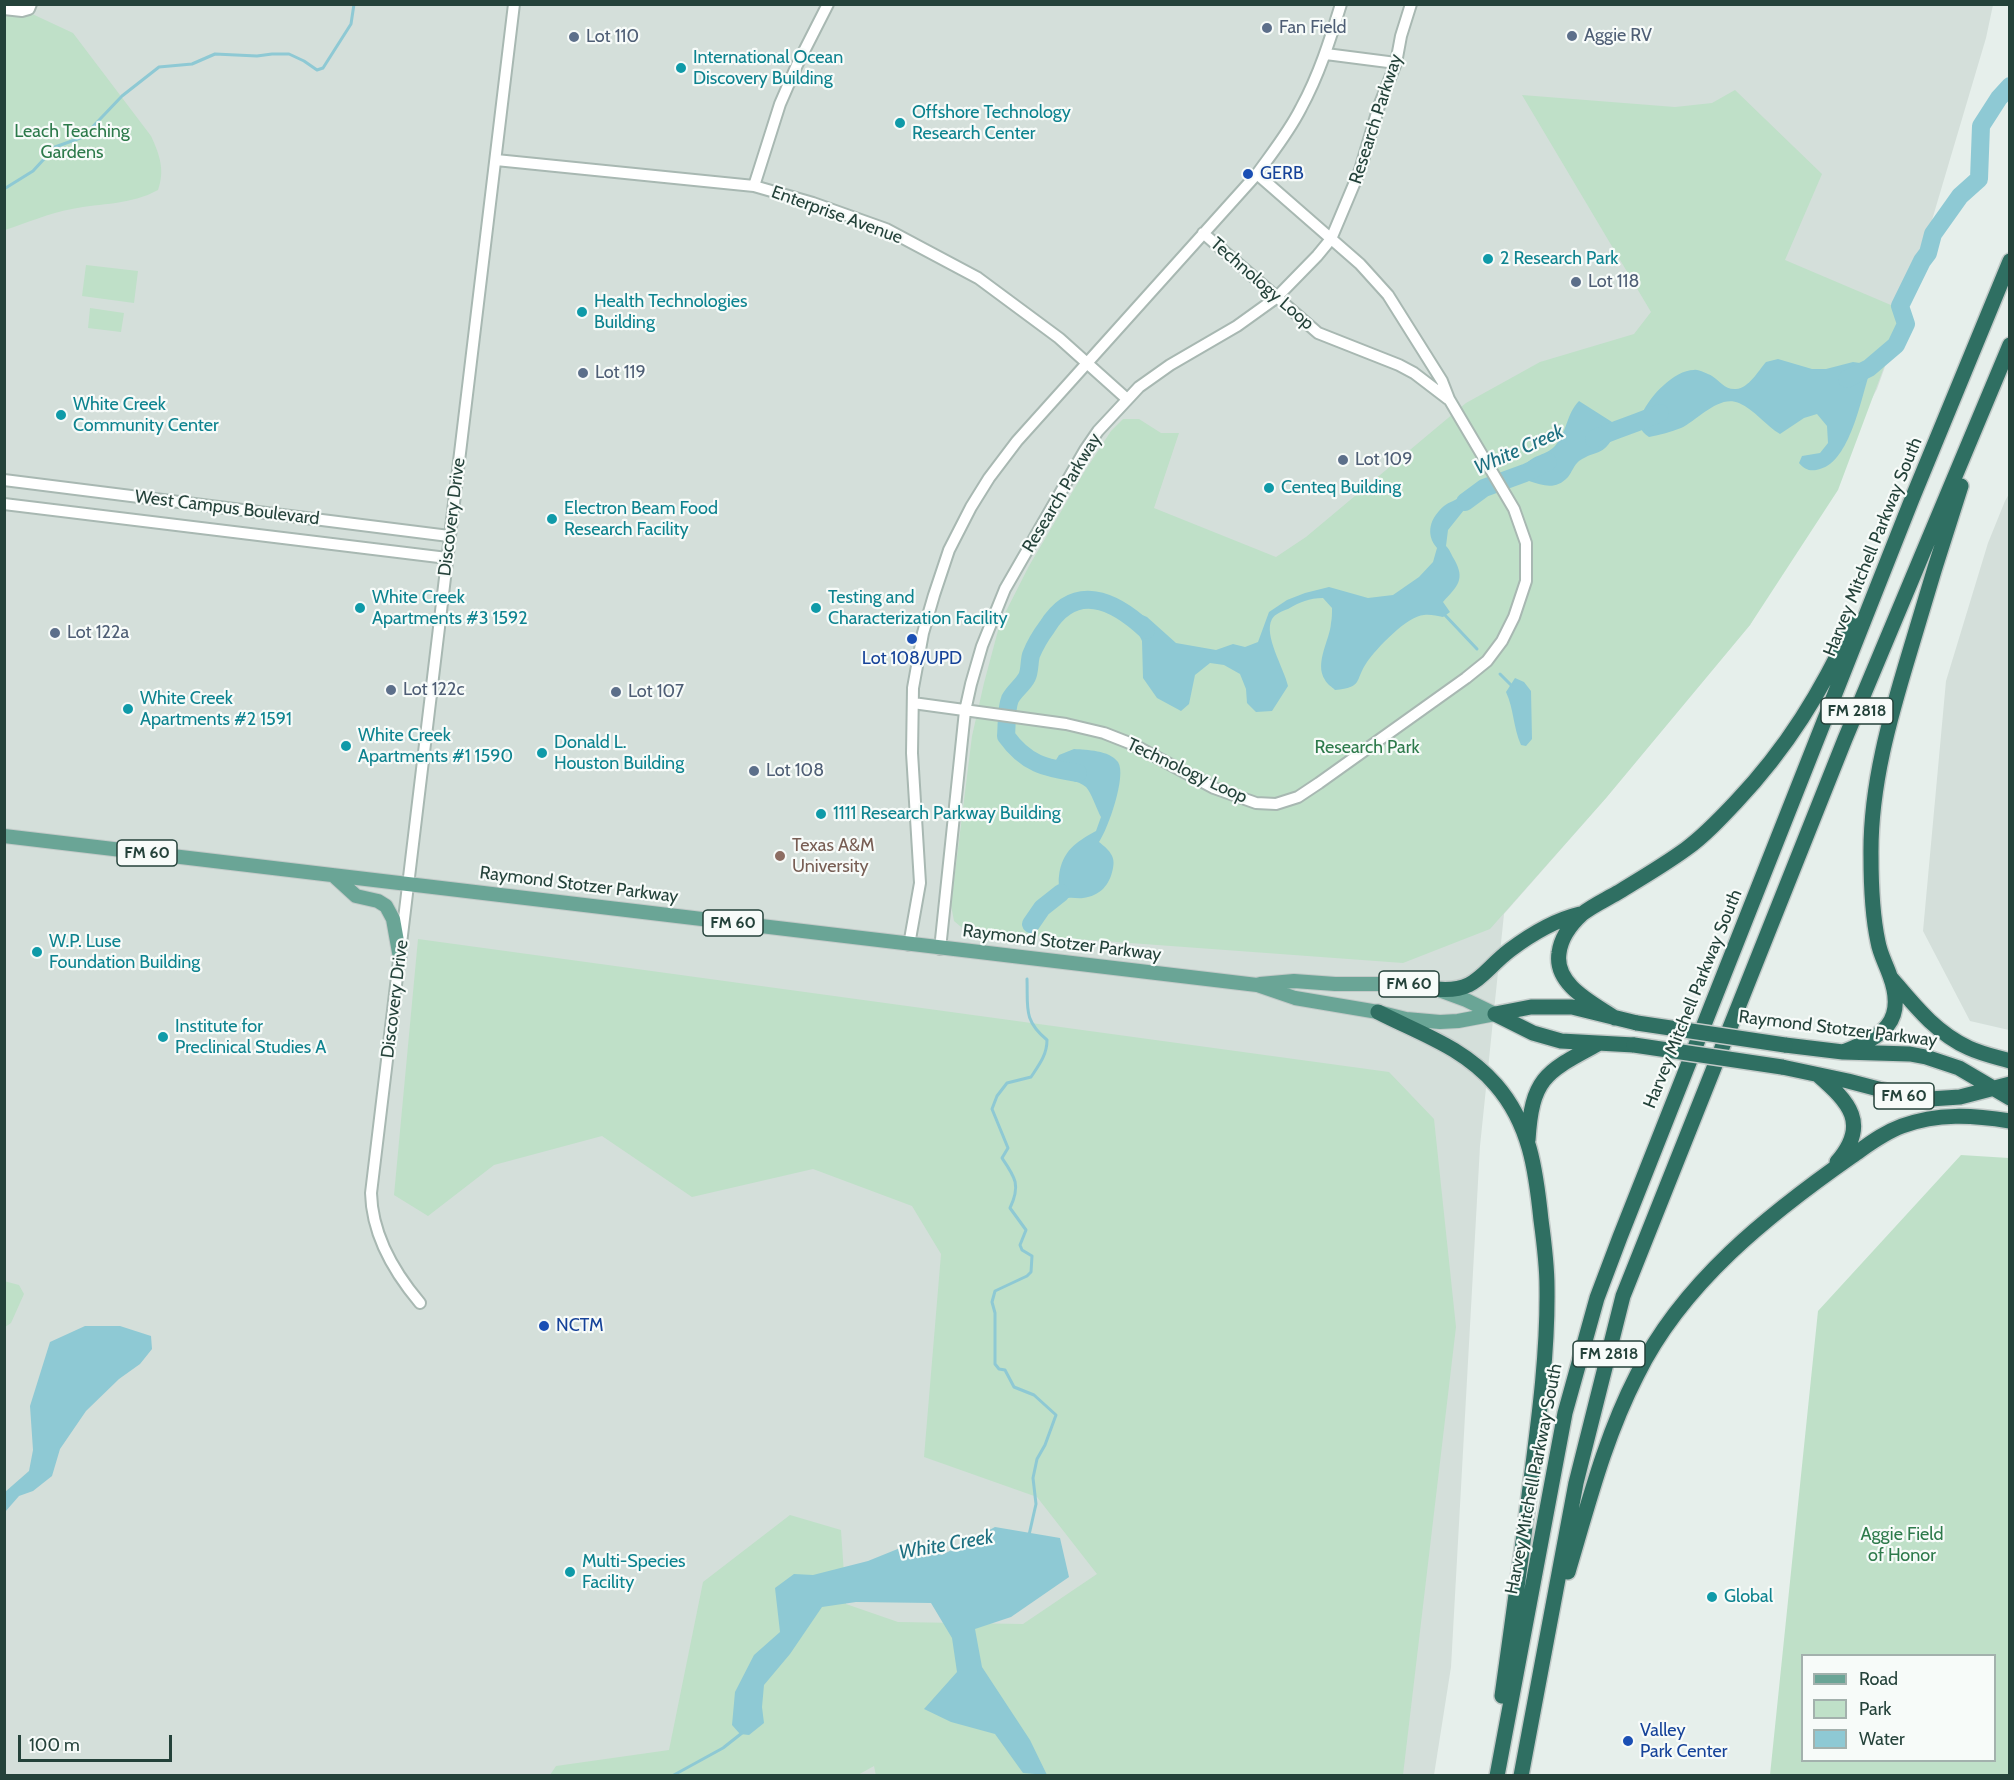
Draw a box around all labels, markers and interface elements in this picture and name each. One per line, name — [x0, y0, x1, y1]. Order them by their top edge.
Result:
place label: Fan Field — [1279, 17, 1347, 39]
marker: Fan Field — [1260, 21, 1274, 35]
place label: Aggie RV — [1584, 25, 1652, 47]
place label: Lot 110 — [586, 26, 639, 48]
marker: Aggie RV — [1565, 29, 1579, 43]
marker: Lot 110 — [567, 30, 581, 44]
place label: International Ocean Discovery Building — [693, 47, 843, 90]
street label: Research Parkway — [1345, 51, 1407, 187]
marker: International Ocean Discovery Building — [674, 61, 688, 75]
place label: Offshore Technology Research Center — [912, 102, 1071, 144]
marker: Offshore Technology Research Center — [893, 116, 907, 130]
park label: Leach Teaching Gardens — [14, 121, 130, 164]
place label: GERB — [1260, 163, 1304, 185]
marker: GERB — [1241, 167, 1255, 181]
street label: Enterprise Avenue — [768, 181, 906, 249]
street label: Technology Loop — [1206, 233, 1318, 335]
place label: 2 Research Park — [1500, 248, 1618, 270]
marker: 2 Research Park — [1481, 252, 1495, 266]
place label: Lot 118 — [1588, 271, 1639, 293]
marker: Lot 118 — [1569, 275, 1583, 289]
place label: Health Technologies Building — [594, 291, 747, 334]
marker: Health Technologies Building — [575, 305, 589, 319]
place label: Lot 119 — [595, 362, 646, 384]
marker: Lot 119 — [576, 366, 590, 380]
place label: White Creek Community Center — [73, 394, 219, 436]
marker: White Creek Community Center — [54, 408, 68, 422]
water label: White Creek — [1470, 420, 1568, 480]
street label: Research Parkway — [1018, 429, 1106, 557]
street label: Harvey Mitchell Parkway South — [1819, 434, 1927, 660]
place label: Lot 109 — [1355, 449, 1412, 471]
marker: Lot 109 — [1336, 453, 1350, 467]
street label: Discovery Drive — [434, 457, 470, 577]
place label: Centeq Building — [1281, 477, 1401, 499]
marker: Centeq Building — [1262, 481, 1276, 495]
street label: West Campus Boulevard — [133, 486, 321, 530]
place label: Electron Beam Food Research Facility — [564, 498, 718, 540]
marker: Electron Beam Food Research Facility — [545, 512, 559, 526]
place label: White Creek Apartments #3 1592 — [372, 587, 528, 630]
place label: Testing and Characterization Facility — [828, 587, 1008, 630]
marker: White Creek Apartments #3 1592 — [353, 601, 367, 615]
marker: Testing and Characterization Facility — [809, 601, 823, 615]
place label: Lot 122a — [67, 622, 129, 644]
marker: Lot 122a — [48, 626, 62, 640]
marker: Lot 108/UPD — [905, 632, 919, 646]
place label: Lot 108/UPD — [862, 648, 962, 670]
place label: Lot 122c — [403, 679, 465, 701]
place label: Lot 107 — [628, 681, 684, 703]
marker: Lot 122c — [384, 683, 398, 697]
marker: Lot 107 — [609, 685, 623, 699]
place label: White Creek Apartments #2 1591 — [140, 688, 292, 730]
road number: FM 2818 — [1821, 698, 1893, 724]
marker: White Creek Apartments #2 1591 — [121, 702, 135, 716]
place label: White Creek Apartments #1 1590 — [358, 725, 513, 768]
place label: Donald L. Houston Building — [554, 732, 684, 774]
street label: Technology Loop — [1123, 734, 1251, 808]
park label: Research Park — [1315, 737, 1419, 759]
marker: White Creek Apartments #1 1590 — [339, 739, 353, 753]
marker: Donald L. Houston Building — [535, 746, 549, 760]
place label: Lot 108 — [766, 760, 824, 782]
marker: Lot 108 — [747, 764, 761, 778]
place label: 1111 Research Parkway Building — [833, 803, 1061, 825]
marker: 1111 Research Parkway Building — [814, 807, 828, 821]
place label: Texas A&M University — [792, 835, 875, 878]
road number: FM 60 — [117, 840, 177, 866]
marker: Texas A&M University — [773, 849, 787, 863]
street label: Raymond Stotzer Parkway — [478, 862, 680, 908]
street label: Harvey Mitchell Parkway South — [1639, 886, 1747, 1112]
road number: FM 60 — [703, 910, 763, 936]
street label: Raymond Stotzer Parkway — [961, 920, 1163, 966]
place label: W.P. Luse Foundation Building — [49, 931, 200, 974]
street label: Discovery Drive — [377, 939, 413, 1059]
marker: W.P. Luse Foundation Building — [30, 945, 44, 959]
road number: FM 60 — [1379, 971, 1439, 997]
street label: Raymond Stotzer Parkway — [1737, 1006, 1939, 1052]
place label: Institute for Preclinical Studies A — [175, 1016, 326, 1058]
marker: Institute for Preclinical Studies A — [156, 1030, 170, 1044]
road number: FM 60 — [1874, 1083, 1934, 1109]
place label: NCTM — [556, 1315, 604, 1337]
marker: NCTM — [537, 1319, 551, 1333]
road number: FM 2818 — [1573, 1341, 1645, 1367]
street label: Harvey Mitchell Parkway South — [1501, 1362, 1567, 1596]
park label: Aggie Field of Honor — [1861, 1524, 1943, 1567]
water label: White Creek — [897, 1525, 995, 1565]
place label: Multi-Species Facility — [582, 1551, 686, 1594]
marker: Multi-Species Facility — [563, 1565, 577, 1579]
place label: Global — [1724, 1586, 1773, 1608]
marker: Global — [1705, 1590, 1719, 1604]
legend — [1801, 1654, 1996, 1762]
text: Road — [1859, 1668, 1898, 1690]
text: Park — [1859, 1698, 1891, 1720]
place label: Valley Park Center — [1640, 1720, 1727, 1762]
scale bar — [21, 1723, 176, 1761]
text: Water — [1859, 1728, 1905, 1750]
text: 100 m — [29, 1734, 80, 1756]
marker: Valley Park Center — [1621, 1734, 1635, 1748]

